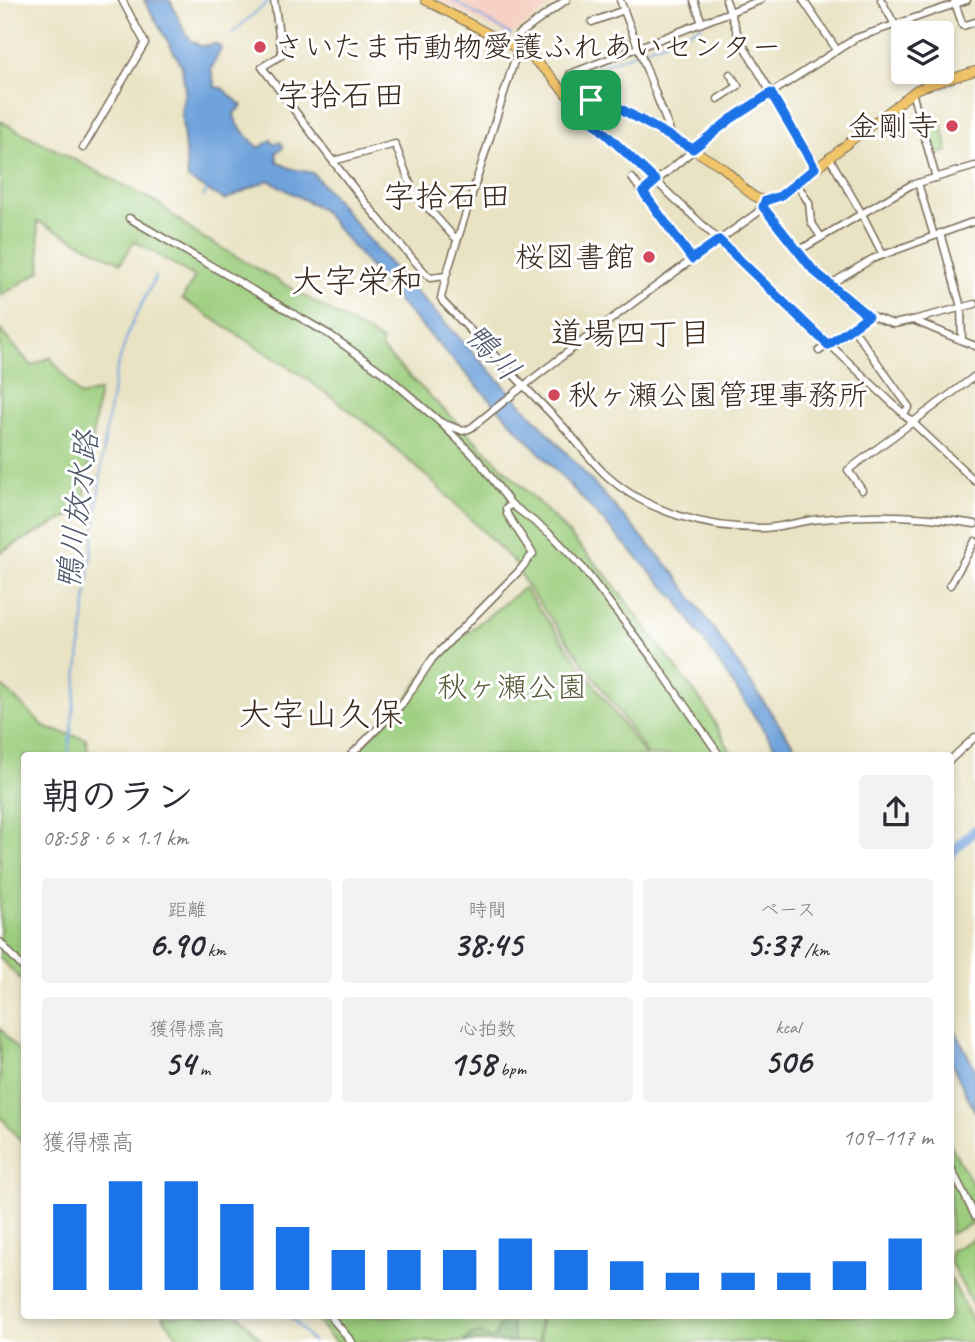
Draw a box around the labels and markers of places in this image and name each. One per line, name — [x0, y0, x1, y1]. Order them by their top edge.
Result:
place label: さいたま市動物愛護ふれあいセンター — [274, 28, 782, 66]
marker: さいたま市動物愛護ふれあいセンター — [252, 39, 268, 55]
pin — [561, 70, 621, 130]
place label: 金剛寺 — [848, 107, 938, 145]
marker: 金剛寺 — [944, 118, 960, 134]
place label: 桜図書館 — [515, 238, 635, 276]
marker: 桜図書館 — [641, 249, 657, 265]
place label: 秋ヶ瀬公園管理事務所 — [568, 376, 868, 414]
marker: 秋ヶ瀬公園管理事務所 — [546, 387, 562, 403]

